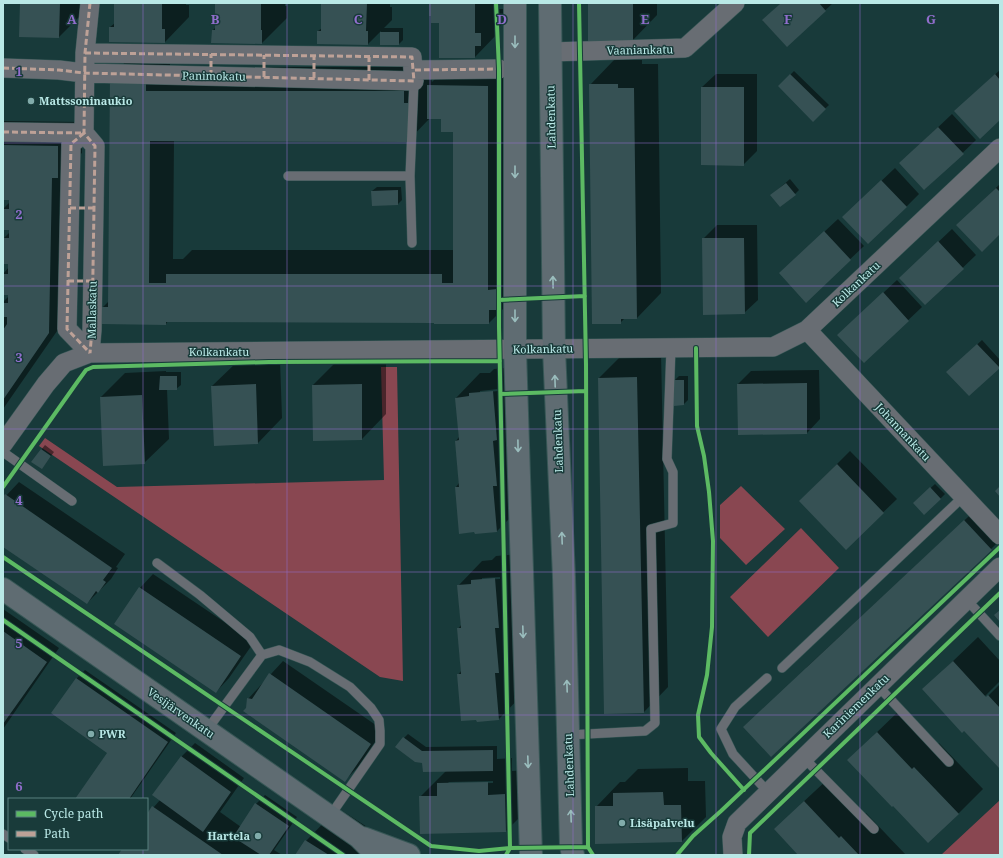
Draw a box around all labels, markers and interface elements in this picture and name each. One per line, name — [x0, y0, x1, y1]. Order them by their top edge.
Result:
text: A — [67, 10, 77, 28]
text: B — [211, 10, 220, 28]
text: C — [354, 10, 363, 28]
text: D — [497, 10, 507, 28]
text: E — [641, 10, 650, 28]
text: F — [784, 10, 792, 28]
text: G — [926, 10, 936, 28]
one-way arrow — [511, 35, 519, 48]
street label: Vaaniankatu — [607, 41, 673, 58]
text: 1 — [15, 62, 23, 80]
street label: Panimokatu — [182, 67, 246, 84]
street label: Lahdenkatu — [542, 85, 559, 149]
place label: Mattssoninaukio — [39, 93, 133, 108]
marker: Mattssoninaukio — [26, 96, 36, 106]
one-way arrow — [511, 165, 519, 178]
text: 2 — [15, 205, 23, 223]
street label: Kolkankatu — [828, 258, 883, 310]
one-way arrow — [549, 276, 557, 289]
street label: Mallaskatu — [83, 281, 100, 339]
one-way arrow — [511, 309, 519, 322]
street label: Kolkankatu — [513, 340, 573, 357]
street label: Kolkankatu — [189, 344, 249, 359]
text: 3 — [15, 348, 23, 366]
one-way arrow — [552, 375, 559, 388]
street label: Johannankatu — [872, 399, 934, 464]
street label: Lahdenkatu — [549, 409, 566, 473]
one-way arrow — [514, 439, 521, 452]
text: 4 — [15, 491, 23, 509]
one-way arrow — [558, 532, 566, 545]
one-way arrow — [520, 625, 527, 638]
text: 5 — [15, 634, 23, 652]
street label: Kariniemenkatu — [820, 670, 892, 741]
one-way arrow — [563, 680, 571, 693]
street label: Vesijärvenkatu — [145, 684, 218, 741]
place label: PWR — [99, 726, 126, 741]
marker: PWR — [86, 729, 96, 739]
street label: Lahdenkatu — [560, 733, 577, 797]
one-way arrow — [524, 755, 532, 768]
text: 6 — [15, 777, 23, 795]
legend — [8, 798, 148, 850]
text: Cycle path — [44, 805, 104, 822]
one-way arrow — [567, 810, 574, 823]
place label: Lisäpalvelu — [630, 815, 695, 830]
marker: Lisäpalvelu — [617, 818, 627, 828]
text: Path — [44, 825, 70, 842]
place label: Hartela — [207, 828, 250, 843]
marker: Hartela — [253, 831, 263, 841]

